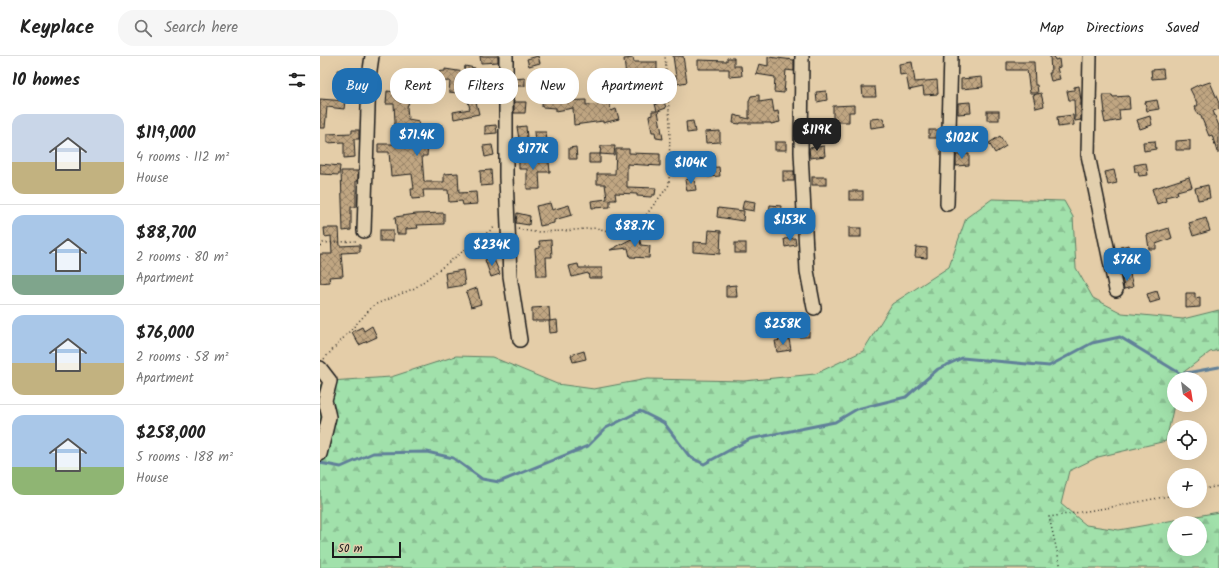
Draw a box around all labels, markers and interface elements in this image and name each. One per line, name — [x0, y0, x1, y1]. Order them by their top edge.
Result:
search box — [118, 10, 398, 46]
text: Keyplace — [20, 13, 94, 43]
text: Search here — [164, 16, 238, 40]
icon: search — [132, 17, 154, 39]
text: Map — [1039, 17, 1064, 39]
text: Directions — [1086, 17, 1144, 39]
text: Saved — [1166, 17, 1199, 39]
text: 10 homes — [12, 67, 80, 94]
chip: Buy — [332, 68, 382, 104]
chip: Rent — [390, 68, 446, 104]
chip: Filters — [454, 68, 518, 104]
chip: New — [526, 68, 579, 104]
chip: Apartment — [587, 68, 677, 104]
icon: filters — [286, 69, 308, 91]
pin: $119K — [789, 118, 845, 152]
text: $119,000 — [136, 120, 196, 147]
text: $119K — [802, 120, 832, 141]
pin: $71.4K — [384, 123, 450, 157]
text: $71.4K — [399, 125, 435, 146]
pin: $102K — [934, 126, 990, 160]
text: $102K — [945, 128, 979, 149]
icon: home — [44, 130, 92, 178]
pin: $177K — [505, 137, 561, 171]
text: $177K — [517, 139, 549, 160]
text: 4 rooms · 112 m² — [136, 147, 229, 168]
pin: $104K — [663, 151, 719, 185]
text: $104K — [674, 153, 708, 174]
text: House — [136, 168, 168, 189]
pin: $153K — [762, 208, 818, 242]
text: $153K — [773, 210, 807, 231]
pin: $88.7K — [602, 214, 668, 248]
text: $88.7K — [615, 216, 655, 237]
text: $88,700 — [136, 220, 196, 247]
icon: home — [44, 231, 92, 279]
pin: $234K — [464, 233, 520, 267]
text: $234K — [473, 235, 511, 256]
text: 2 rooms · 80 m² — [136, 247, 228, 268]
pin: $76K — [1103, 248, 1151, 282]
text: $76K — [1113, 250, 1141, 271]
text: Apartment — [136, 268, 194, 289]
pin: $258K — [755, 312, 811, 346]
text: $258K — [764, 314, 802, 335]
text: $76,000 — [136, 320, 194, 347]
icon: home — [44, 331, 92, 379]
text: 2 rooms · 58 m² — [136, 347, 229, 368]
text: Apartment — [136, 368, 194, 389]
north arrow — [1167, 372, 1207, 412]
map controls — [1167, 372, 1207, 556]
text: $258,000 — [136, 420, 205, 447]
button: locate — [1167, 420, 1207, 460]
icon: home — [44, 431, 92, 479]
text: 5 rooms · 188 m² — [136, 447, 233, 468]
text: House — [136, 468, 168, 489]
button: + — [1167, 468, 1207, 508]
button: − — [1167, 516, 1207, 556]
scale bar — [332, 540, 401, 559]
text: 50 m — [338, 540, 363, 558]

